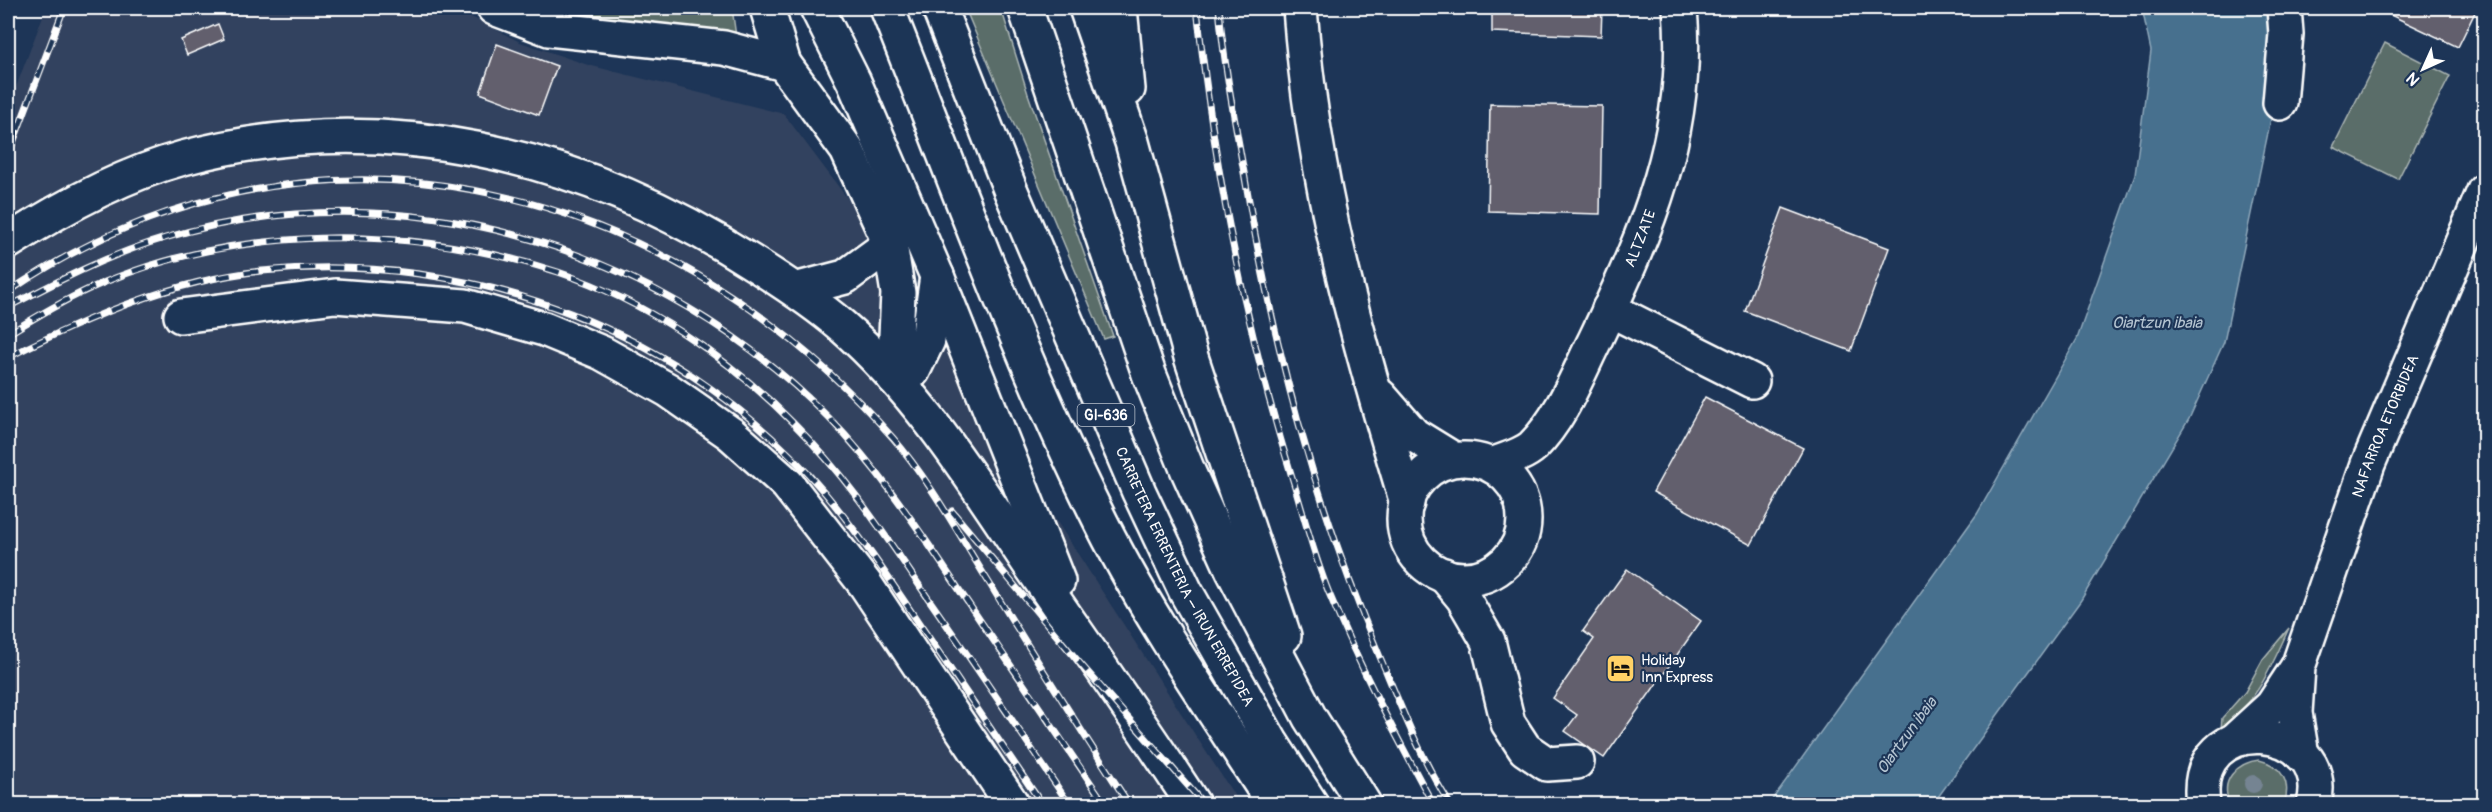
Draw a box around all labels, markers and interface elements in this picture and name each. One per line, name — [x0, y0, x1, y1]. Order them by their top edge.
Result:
north arrow — [2393, 39, 2453, 99]
text: N — [2402, 68, 2424, 90]
street label: ALTZATE — [1621, 207, 1660, 270]
water label: Oiartzun ibaia — [2112, 313, 2204, 333]
street label: NAFARROA ETORBIDEA — [2348, 352, 2423, 500]
road number: GI-636 — [1078, 404, 1134, 426]
street label: CARRETERA ERRENTERIA – IRUN ERREPIDEA — [1111, 444, 1258, 710]
place label: Holiday Inn Express — [1641, 651, 1713, 687]
hotel icon: Holiday Inn Express — [1604, 653, 1636, 685]
water label: Oiartzun ibaia — [1872, 692, 1942, 778]

